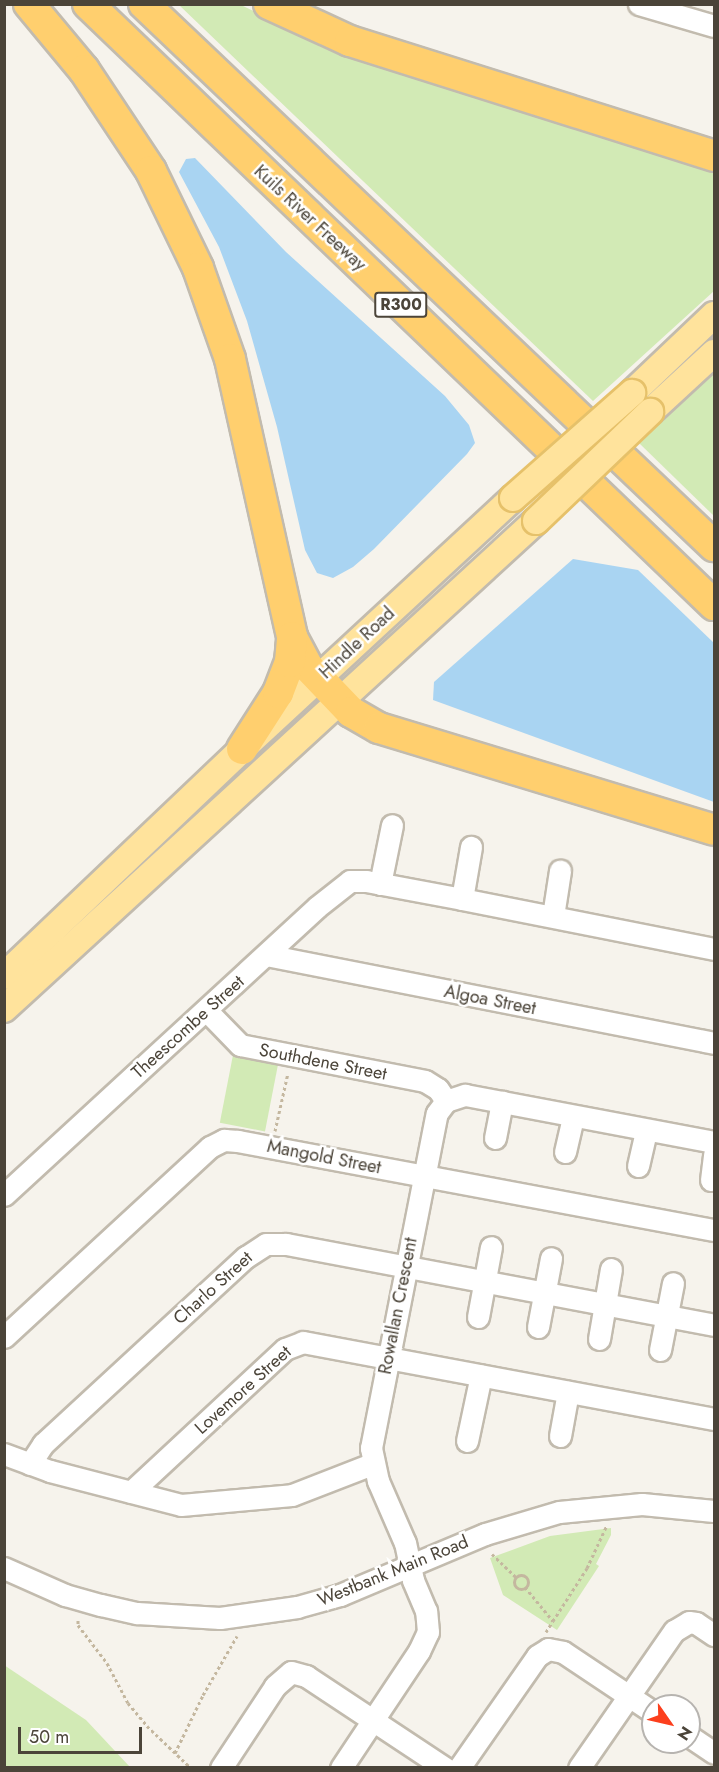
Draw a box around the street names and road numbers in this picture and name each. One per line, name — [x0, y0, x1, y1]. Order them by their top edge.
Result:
street label: Kuils River Freeway — [249, 161, 371, 275]
road number: R300 — [374, 292, 428, 318]
street label: Hindle Road — [315, 603, 399, 683]
street label: Theescombe Street — [127, 971, 249, 1083]
street label: Algoa Street — [442, 981, 538, 1019]
street label: Southdene Street — [257, 1039, 389, 1085]
street label: Mangold Street — [265, 1135, 383, 1179]
street label: Rowallan Crescent — [374, 1236, 422, 1376]
street label: Charlo Street — [169, 1247, 257, 1329]
street label: Lovemore Street — [190, 1341, 296, 1439]
street label: Westbank Main Road — [315, 1531, 471, 1611]

